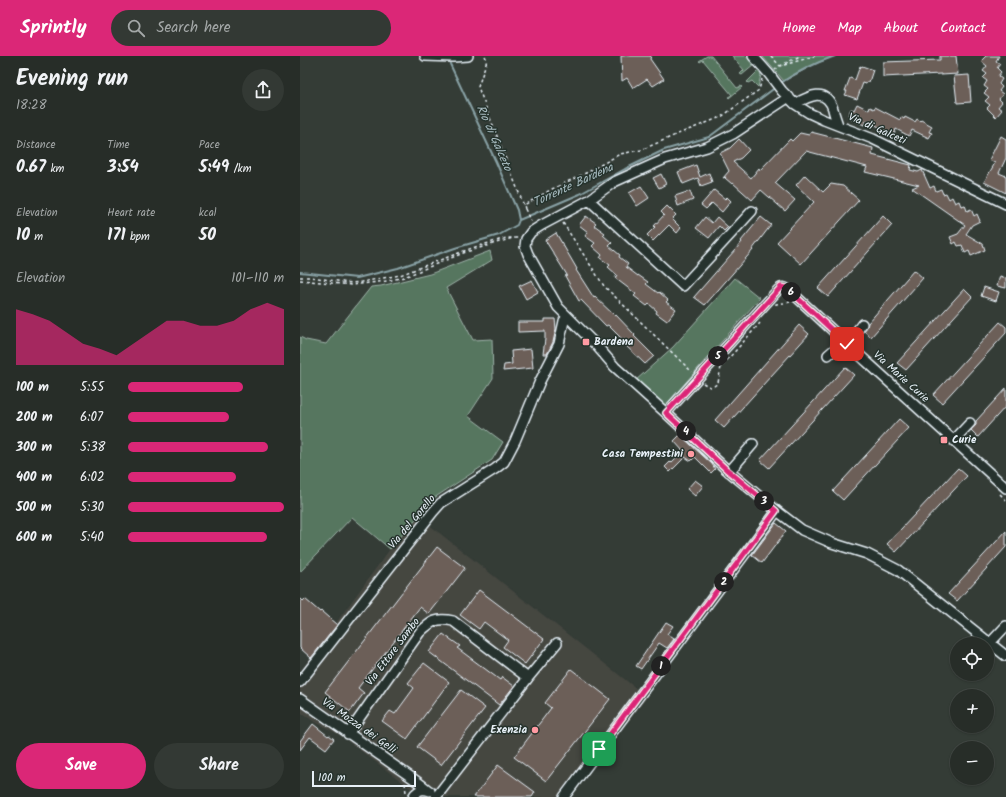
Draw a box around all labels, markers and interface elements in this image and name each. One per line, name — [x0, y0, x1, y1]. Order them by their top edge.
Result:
search box — [111, 10, 391, 46]
text: Sprintly — [20, 13, 87, 43]
text: Search here — [157, 16, 231, 40]
icon: search — [125, 17, 147, 39]
text: Home — [782, 17, 816, 39]
text: Map — [838, 17, 862, 39]
text: About — [884, 17, 918, 39]
text: Contact — [940, 17, 986, 39]
text: Evening run — [16, 62, 128, 97]
button: share — [242, 69, 284, 111]
text: 18:28 — [16, 95, 47, 116]
water label: Rio di Galceto — [471, 102, 518, 175]
street label: Via di Galceti — [845, 108, 909, 150]
text: Distance — [16, 136, 56, 154]
text: Time — [107, 136, 130, 154]
text: Pace — [199, 136, 220, 154]
text: 0.67 — [16, 154, 46, 181]
text: 3:54 — [107, 154, 139, 181]
text: 5:49 — [199, 154, 229, 181]
water label: Torrente Bardena — [530, 157, 618, 212]
text: km — [46, 160, 64, 178]
text: /km — [229, 160, 252, 178]
text: Elevation — [16, 204, 58, 222]
text: Heart rate — [107, 204, 155, 222]
text: kcal — [199, 204, 217, 222]
text: 10 — [16, 222, 30, 249]
text: 171 — [107, 222, 126, 249]
text: 50 — [199, 222, 216, 249]
text: m — [30, 228, 43, 246]
text: bpm — [126, 228, 150, 246]
text: Elevation — [16, 268, 65, 289]
text: 101–110 m — [231, 268, 284, 289]
pin: 6 — [781, 282, 801, 302]
text: 6 — [788, 283, 794, 301]
pin — [830, 327, 864, 361]
place label: Bardena — [594, 333, 634, 351]
icon: check — [836, 333, 858, 355]
marker: Bardena — [581, 337, 591, 347]
pin: 5 — [708, 346, 728, 366]
text: 5 — [715, 347, 721, 365]
street label: Via Marie Curie — [869, 347, 933, 407]
text: 100 m — [16, 377, 49, 398]
text: 5:55 — [80, 377, 104, 398]
text: 200 m — [16, 407, 53, 428]
text: 6:07 — [80, 407, 103, 428]
pin: 4 — [676, 421, 696, 441]
text: 4 — [683, 422, 689, 440]
place label: Curie — [952, 431, 977, 449]
marker: Curie — [939, 435, 949, 445]
text: 300 m — [16, 437, 52, 458]
text: 5:38 — [80, 437, 105, 458]
place label: Casa Tempestini — [602, 445, 684, 463]
marker: Casa Tempestini — [686, 449, 696, 459]
text: 400 m — [16, 467, 52, 488]
text: 6:02 — [80, 467, 104, 488]
street label: Via del Gorello — [384, 491, 440, 553]
pin: 3 — [754, 491, 774, 511]
text: 3 — [761, 492, 767, 510]
text: 500 m — [16, 497, 52, 518]
text: 5:30 — [80, 497, 104, 518]
text: 600 m — [16, 527, 52, 548]
text: 5:40 — [80, 527, 104, 548]
pin: 2 — [714, 572, 734, 592]
text: 2 — [721, 573, 727, 591]
street label: Via Ettore Sambo — [361, 614, 425, 690]
map controls — [950, 637, 994, 785]
button: locate — [950, 637, 994, 681]
pin: 1 — [651, 656, 671, 676]
text: 1 — [659, 657, 663, 675]
button: + — [950, 689, 994, 733]
street label: Via Mozza dei Gelli — [318, 693, 401, 759]
place label: Exenzia — [491, 721, 527, 739]
marker: Exenzia — [530, 725, 540, 735]
pin — [582, 732, 616, 766]
icon: arrive — [588, 738, 610, 760]
button: − — [950, 741, 994, 785]
button: Save — [16, 743, 146, 789]
button: Share — [154, 743, 284, 789]
scale bar — [312, 769, 416, 788]
text: 100 m — [318, 769, 346, 787]

